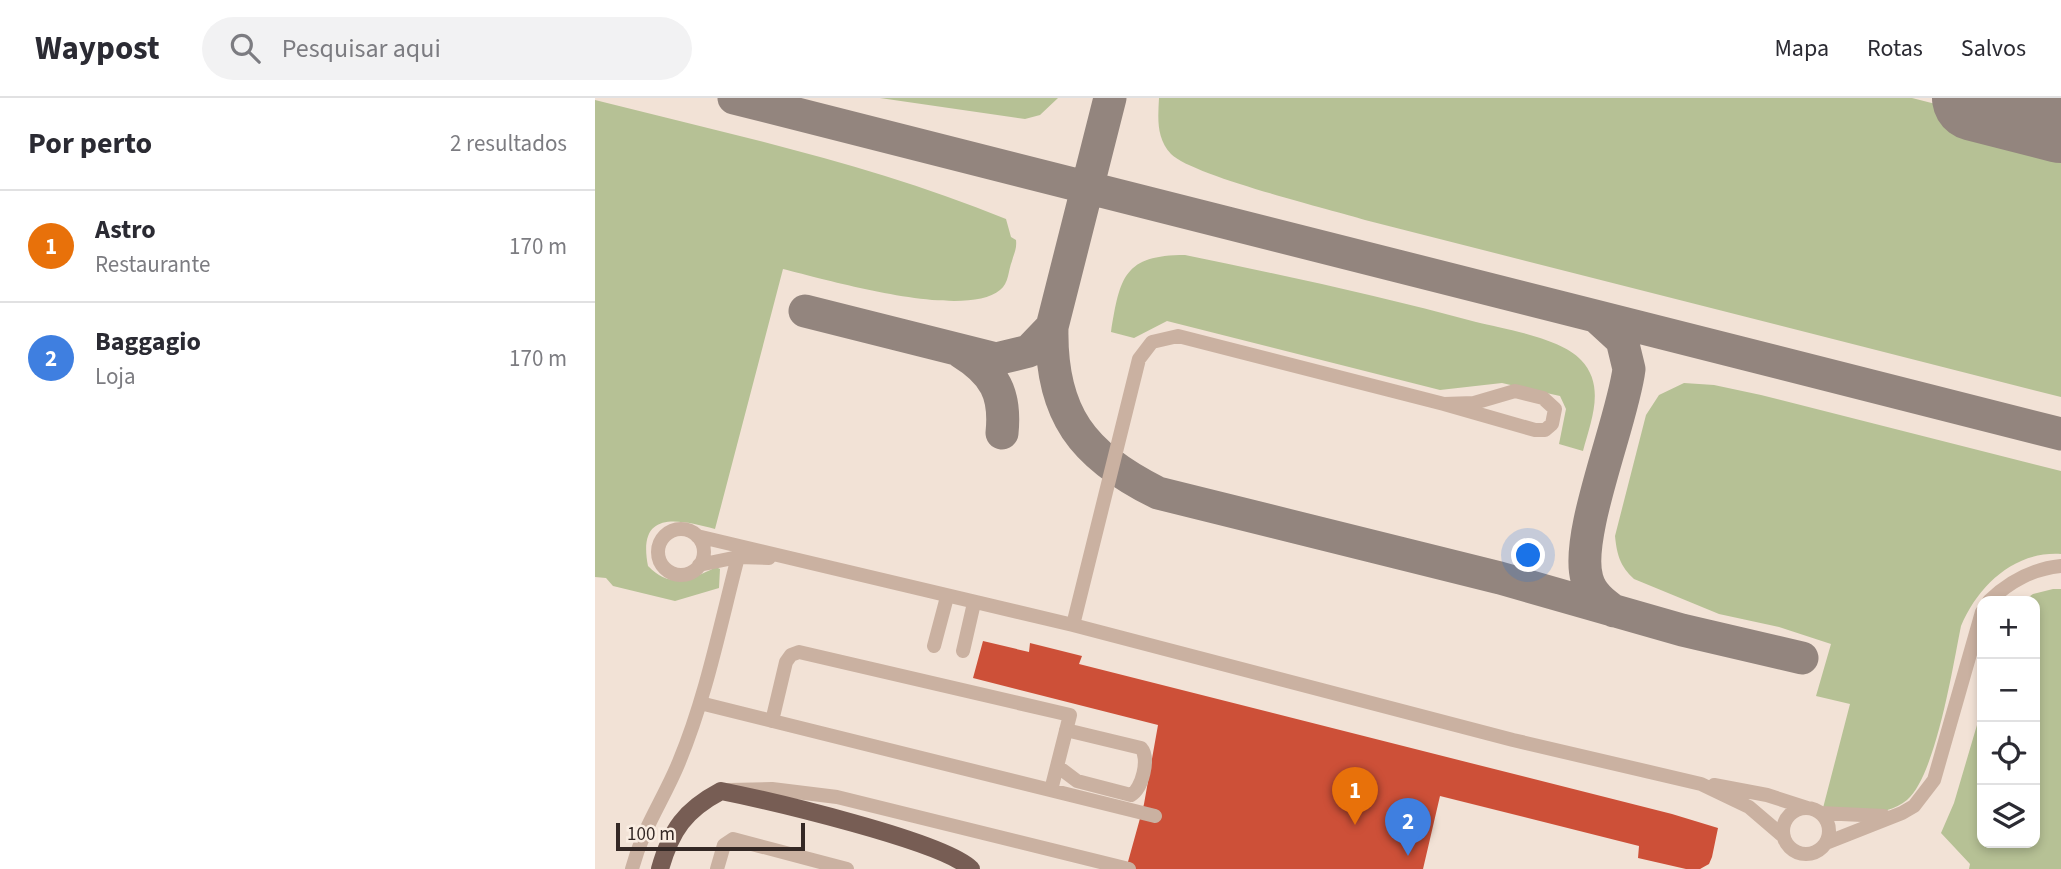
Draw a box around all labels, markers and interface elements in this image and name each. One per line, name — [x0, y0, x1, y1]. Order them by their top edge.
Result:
search box — [202, 17, 692, 80]
text: Waypost — [35, 25, 160, 72]
icon: search — [226, 29, 264, 67]
text: Pesquisar aqui — [282, 30, 441, 67]
text: Mapa — [1774, 31, 1829, 66]
text: Rotas — [1867, 31, 1923, 66]
text: Salvos — [1961, 31, 2026, 66]
text: Por perto — [28, 122, 152, 165]
text: 2 resultados — [450, 127, 567, 160]
text: Astro — [95, 211, 156, 248]
text: 1 — [45, 230, 57, 263]
text: 170 m — [509, 230, 567, 263]
text: Restaurante — [95, 248, 210, 281]
text: Baggagio — [95, 323, 201, 360]
text: 2 — [45, 342, 57, 375]
text: 170 m — [509, 342, 567, 375]
text: Loja — [95, 360, 136, 393]
your location — [1511, 538, 1545, 572]
map controls — [1977, 596, 2040, 848]
button: + — [1977, 596, 2040, 659]
button: − — [1977, 659, 2040, 722]
button: locate — [1977, 722, 2040, 785]
pin: 1 — [1332, 767, 1378, 825]
button: layers — [1977, 785, 2040, 848]
pin: 2 — [1385, 798, 1431, 856]
scale bar — [616, 820, 805, 852]
text: 100 m — [627, 821, 675, 848]

